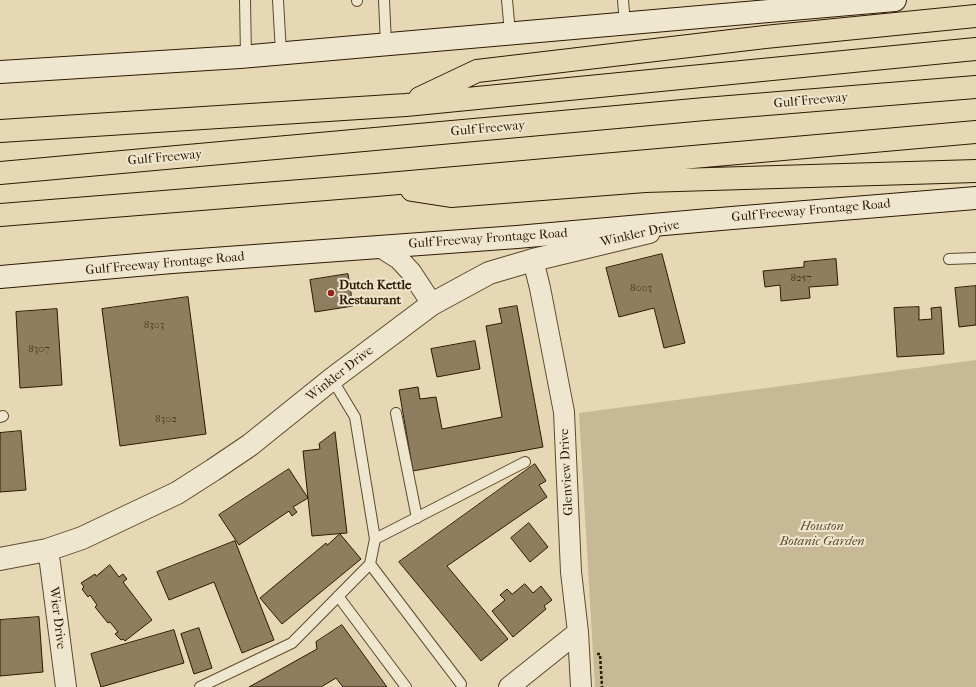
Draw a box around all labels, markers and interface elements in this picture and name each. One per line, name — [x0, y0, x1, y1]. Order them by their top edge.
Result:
street label: Gulf Freeway — [773, 90, 849, 112]
street label: Gulf Freeway — [450, 118, 526, 140]
street label: Gulf Freeway — [127, 147, 203, 169]
street label: Gulf Freeway Frontage Road — [731, 196, 891, 226]
street label: Winkler Drive — [599, 217, 681, 251]
street label: Gulf Freeway Frontage Road — [408, 226, 568, 252]
street label: Gulf Freeway Frontage Road — [85, 249, 245, 279]
house number: 8257 — [790, 271, 812, 285]
place label: Dutch Kettle Restaurant — [339, 278, 412, 309]
house number: 8003 — [630, 281, 652, 295]
marker: Dutch Kettle Restaurant — [326, 288, 336, 298]
house number: 8303 — [144, 318, 164, 332]
house number: 8307 — [28, 342, 50, 356]
street label: Winkler Drive — [303, 343, 377, 405]
house number: 8302 — [155, 412, 177, 426]
street label: Glenview Drive — [557, 428, 577, 516]
park label: Houston Botanic Garden — [780, 519, 864, 550]
street label: Wier Drive — [45, 586, 69, 650]

